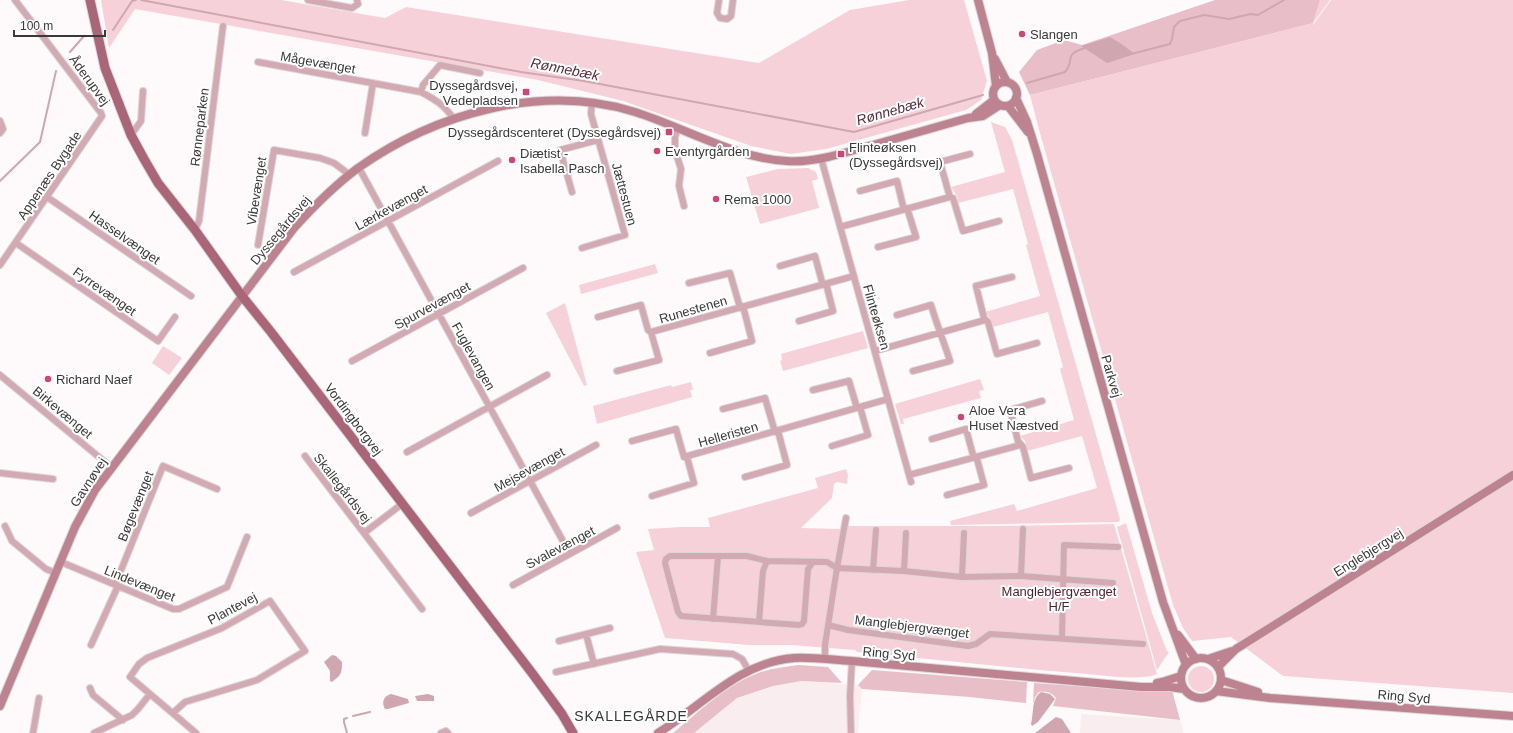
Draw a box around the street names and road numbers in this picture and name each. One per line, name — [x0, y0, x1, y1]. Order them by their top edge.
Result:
street label: Mågevænget — [279, 49, 357, 77]
street label: Åderupvej — [66, 52, 113, 108]
street label: Rønneparken — [187, 87, 212, 167]
street label: Appenæs Bygade — [14, 128, 85, 222]
street label: Vibevænget — [244, 155, 269, 226]
street label: Jættestuen — [609, 161, 640, 227]
street label: Lærkevænget — [353, 181, 430, 233]
street label: Dyssegårdsvej — [247, 193, 314, 268]
street label: Hasselvænget — [86, 207, 163, 268]
street label: Fyrrevænget — [70, 264, 140, 319]
street label: Spurvevænget — [392, 278, 473, 332]
street label: Flinteøksen — [860, 283, 893, 352]
street label: Runestenen — [657, 293, 729, 326]
street label: Fuglevangen — [449, 320, 498, 393]
street label: Parkvej — [1098, 353, 1125, 399]
street label: Vordingborgvej — [322, 380, 386, 459]
street label: Birkevænget — [30, 383, 96, 442]
street label: Helleristen — [697, 419, 760, 450]
street label: Mejsevænget — [491, 444, 567, 495]
street label: Skallegårdsvej — [311, 450, 375, 526]
street label: Gavnøvej — [67, 455, 110, 510]
street label: Bøgevænget — [115, 469, 157, 544]
street label: Svalevænget — [523, 523, 598, 572]
street label: Englebjergvej — [1331, 525, 1406, 580]
street label: Lindevænget — [102, 562, 178, 605]
street label: Plantevej — [205, 589, 259, 628]
street label: Manglebjergvænget — [854, 612, 970, 641]
street label: Ring Syd — [862, 644, 916, 663]
street label: Ring Syd — [1377, 687, 1431, 706]

